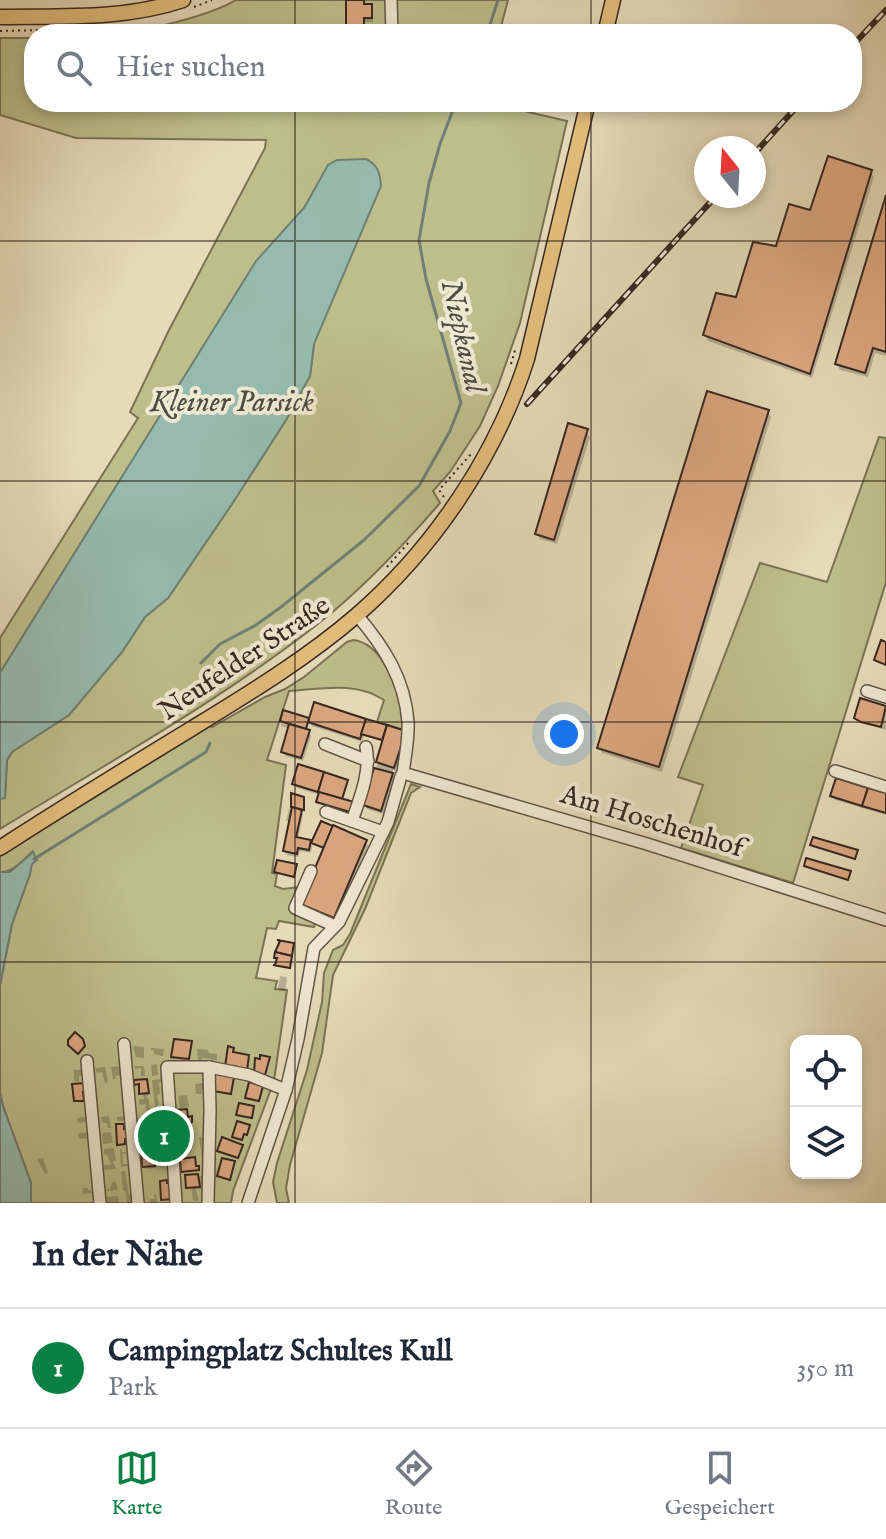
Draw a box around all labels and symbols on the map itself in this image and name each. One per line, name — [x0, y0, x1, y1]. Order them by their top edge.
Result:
north arrow — [694, 136, 766, 208]
water label: Niepkanal — [431, 276, 494, 399]
water label: Kleiner Parsick — [149, 384, 314, 422]
street label: Neufelder Straße — [153, 589, 337, 729]
your location — [544, 714, 584, 754]
street label: Am Hoschenhof — [555, 777, 752, 868]
pin: 1 — [138, 1106, 190, 1166]

